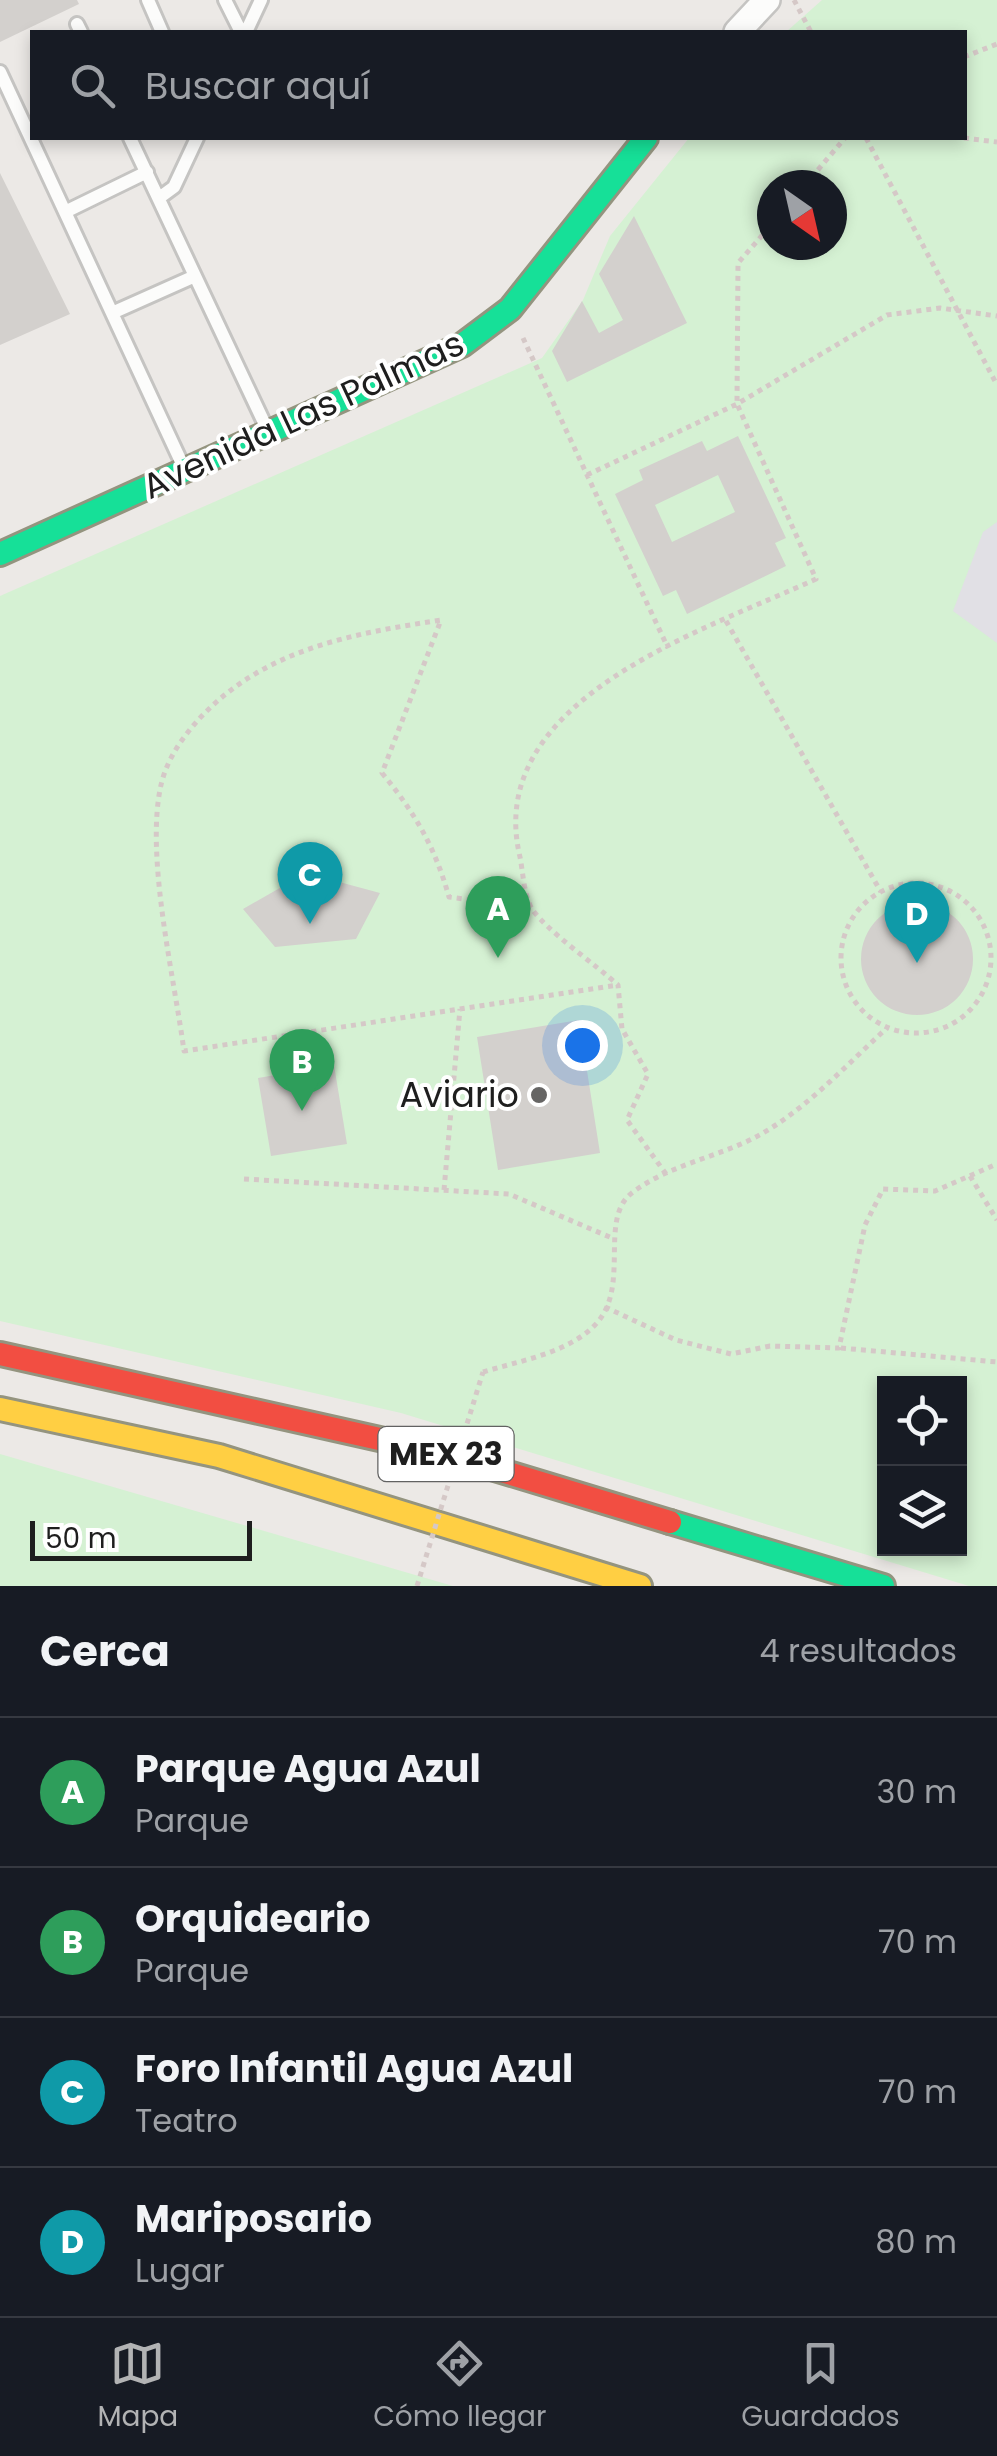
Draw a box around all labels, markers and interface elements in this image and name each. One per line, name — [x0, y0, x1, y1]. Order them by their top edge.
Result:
search box — [30, 30, 967, 140]
icon: search — [65, 58, 120, 113]
text: Buscar aquí — [145, 59, 371, 112]
north arrow — [757, 170, 847, 260]
street label: Avenida Las Palmas — [134, 318, 472, 511]
pin: C — [278, 842, 342, 924]
pin: A — [466, 876, 530, 958]
pin: D — [884, 880, 950, 963]
your location — [557, 1020, 608, 1071]
pin: B — [270, 1028, 334, 1111]
place label: Aviario — [399, 1070, 519, 1119]
marker: Aviario — [528, 1084, 550, 1106]
map controls — [877, 1376, 967, 1556]
button: locate — [877, 1376, 967, 1466]
road number: MEX 23 — [378, 1427, 514, 1481]
button: layers — [877, 1466, 967, 1556]
scale bar — [30, 1516, 252, 1560]
text: 50 m — [45, 1519, 116, 1558]
text: Cerca — [40, 1622, 170, 1681]
text: 4 resultados — [759, 1628, 957, 1673]
text: Parque Agua Azul — [135, 1742, 481, 1795]
text: A — [61, 1769, 84, 1814]
text: 30 m — [877, 1769, 957, 1814]
text: Parque — [135, 1798, 249, 1843]
text: Orquideario — [135, 1892, 370, 1945]
text: B — [62, 1919, 83, 1964]
text: 70 m — [878, 1919, 957, 1964]
text: Parque — [135, 1948, 249, 1993]
text: Foro Infantil Agua Azul — [135, 2042, 573, 2095]
text: C — [60, 2069, 85, 2114]
text: 70 m — [878, 2069, 957, 2114]
text: Teatro — [135, 2098, 238, 2143]
text: Mariposario — [135, 2192, 372, 2245]
text: D — [61, 2219, 84, 2264]
text: 80 m — [875, 2219, 957, 2264]
text: Lugar — [135, 2248, 225, 2293]
tab: Mapa — [97, 2336, 178, 2438]
tab: Cómo llegar — [373, 2336, 546, 2438]
tab: Guardados — [741, 2336, 900, 2438]

